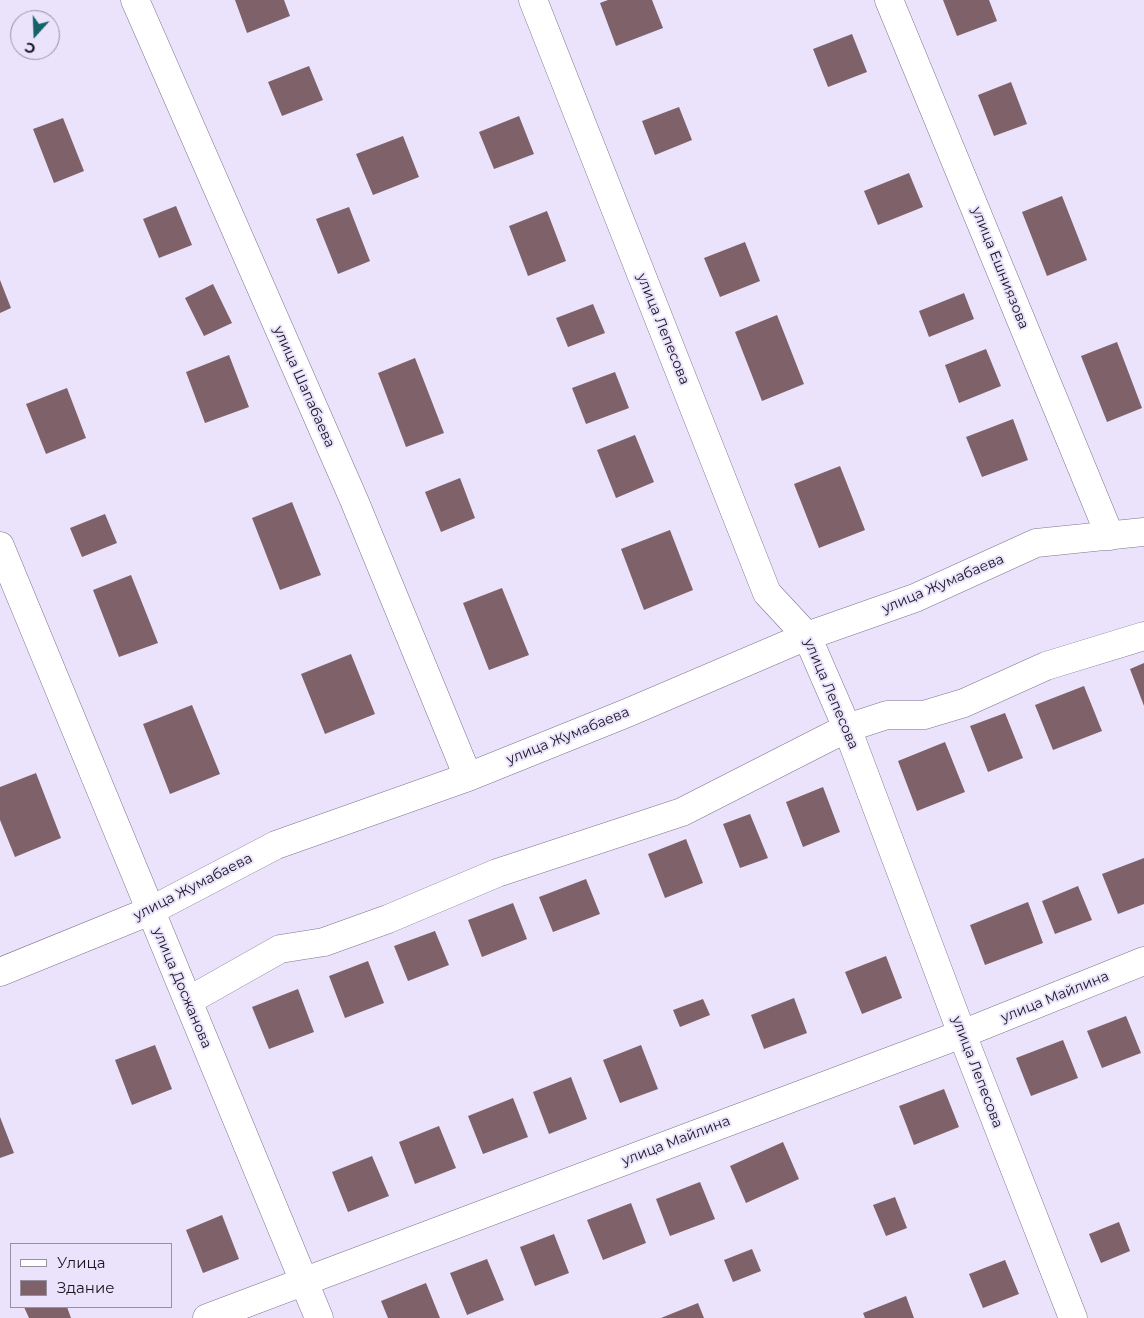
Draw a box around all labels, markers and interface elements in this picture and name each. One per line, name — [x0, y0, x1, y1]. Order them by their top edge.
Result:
north arrow — [10, 10, 60, 60]
text: С — [22, 38, 38, 58]
street label: улица Ешниязова — [968, 204, 1032, 332]
street label: улица Лепесова — [633, 271, 693, 387]
street label: улица Шапабаева — [270, 324, 338, 450]
street label: улица Жумабаева — [879, 551, 1007, 617]
street label: улица Лепесова — [800, 636, 862, 752]
street label: улица Жумабаева — [504, 704, 632, 768]
street label: улица Жумабаева — [131, 850, 255, 924]
street label: улица Досжанова — [149, 925, 215, 1051]
street label: улица Майлина — [999, 968, 1111, 1026]
street label: улица Лепесова — [948, 1014, 1006, 1130]
street label: улица Майлина — [619, 1113, 733, 1169]
legend — [10, 1243, 172, 1308]
text: Улица — [57, 1253, 105, 1272]
text: Здание — [57, 1278, 115, 1297]

